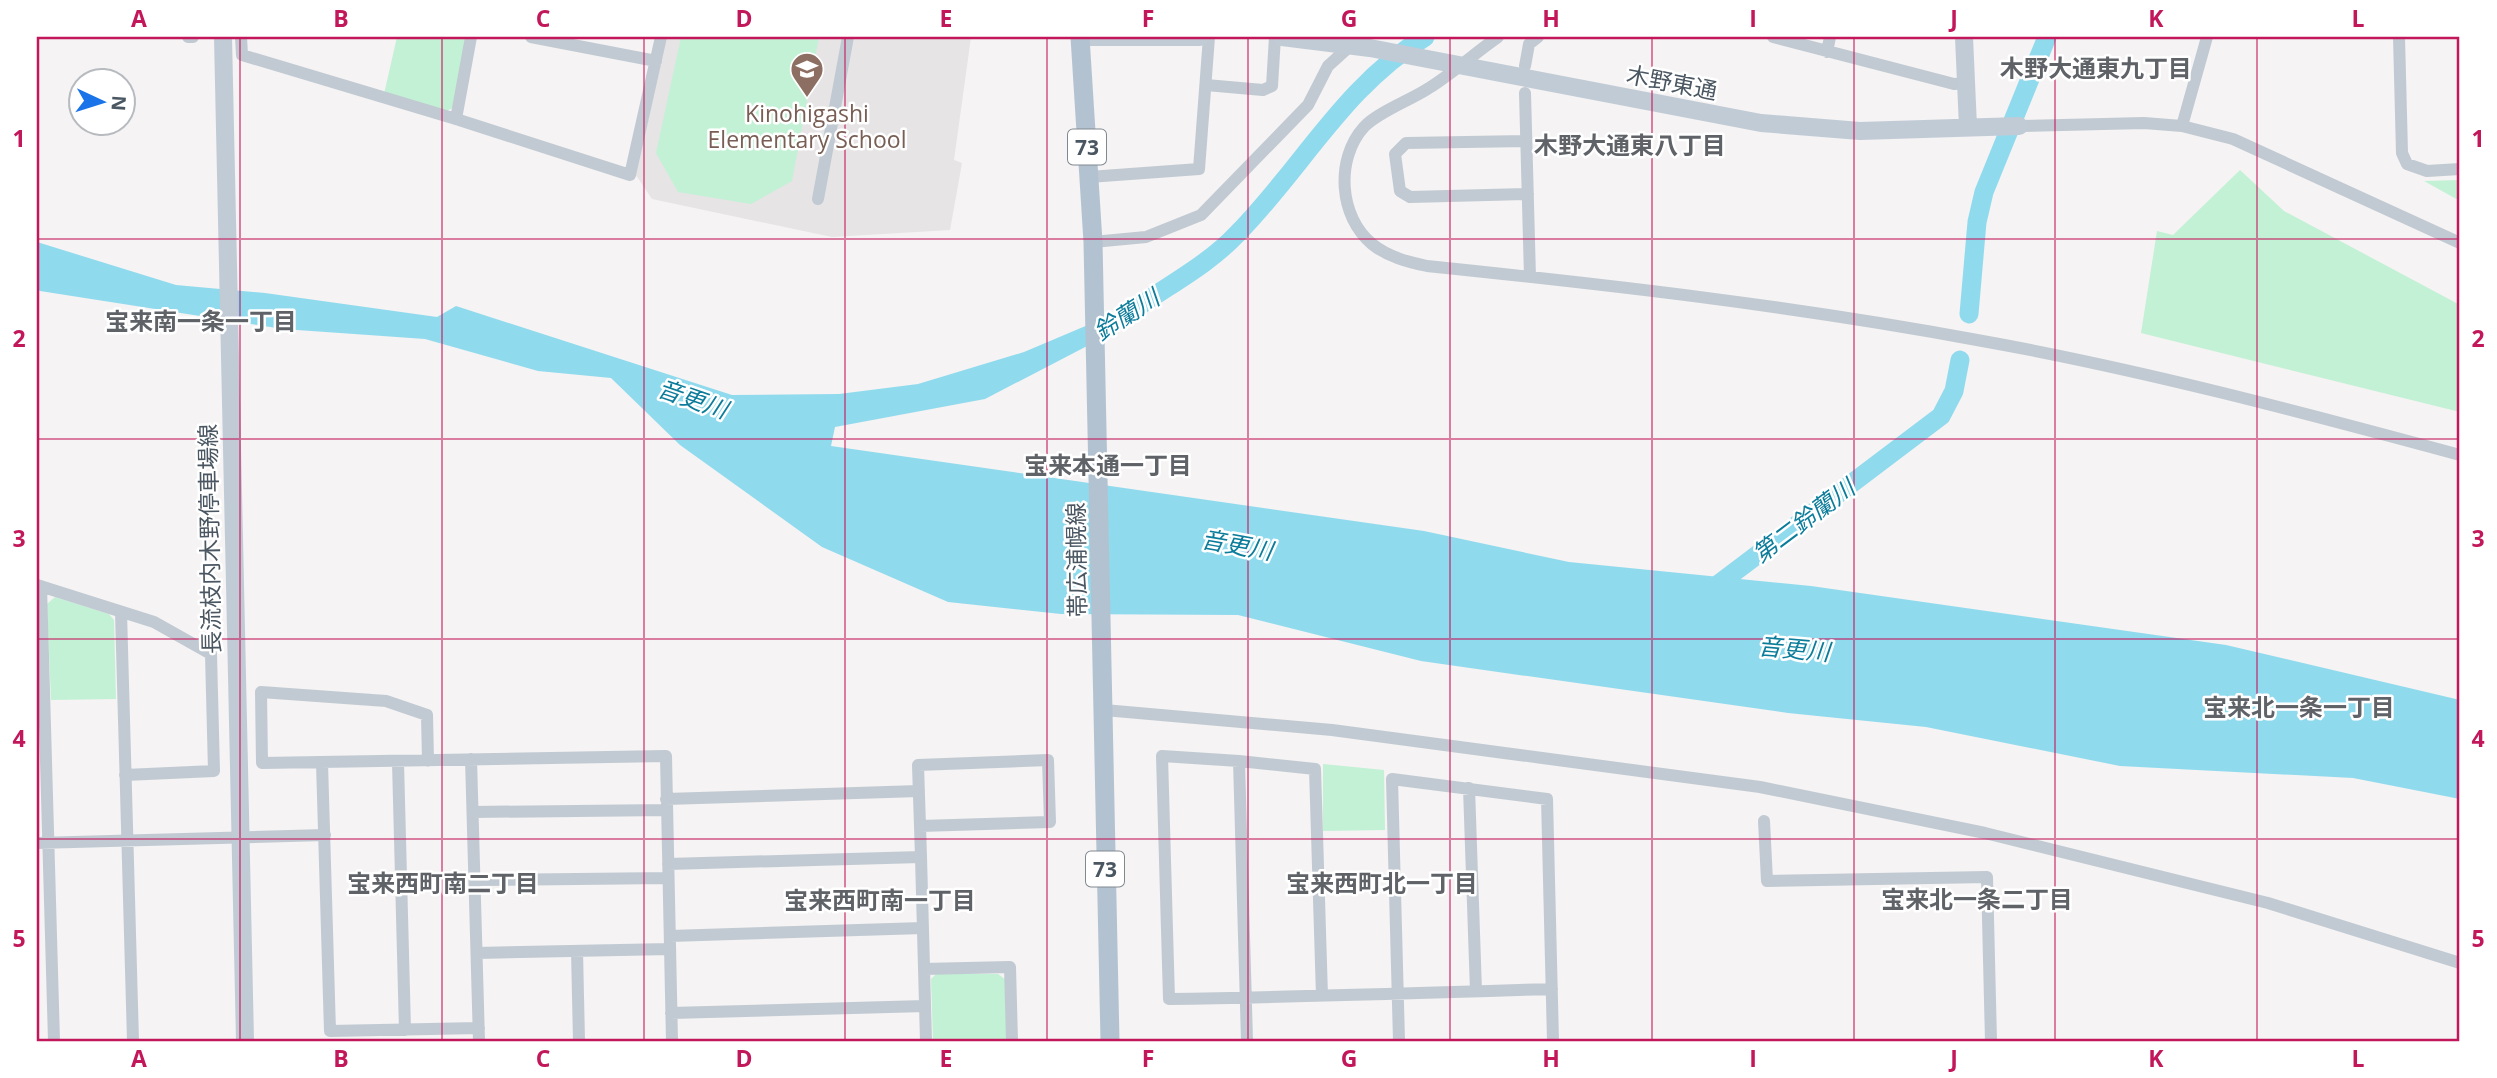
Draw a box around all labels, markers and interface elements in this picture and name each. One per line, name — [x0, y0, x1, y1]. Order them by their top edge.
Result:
text: A — [131, 2, 147, 34]
text: B — [333, 2, 349, 34]
text: C — [536, 2, 550, 34]
text: D — [735, 2, 753, 34]
text: E — [940, 2, 952, 34]
text: F — [1142, 2, 1154, 34]
text: G — [1341, 2, 1357, 34]
text: H — [1542, 2, 1560, 34]
text: I — [1749, 2, 1757, 34]
text: J — [1948, 2, 1958, 34]
text: K — [2148, 2, 2164, 34]
text: L — [2352, 2, 2365, 34]
school or university icon: Kinohigashi Elementary School — [788, 50, 826, 99]
district label: 木野大通東九丁目 — [2000, 51, 2192, 84]
street label: 木野東通 — [1624, 58, 1720, 106]
north arrow — [66, 66, 136, 136]
text: N — [105, 95, 132, 112]
place label: Kinohigashi Elementary School — [708, 97, 906, 155]
text: 1 — [12, 122, 26, 154]
text: 1 — [2471, 122, 2485, 154]
district label: 木野大通東八丁目 — [1534, 128, 1726, 161]
road number: 73 — [1068, 130, 1106, 164]
water label: 鈴蘭川 — [1087, 279, 1168, 347]
district label: 宝来南一条一丁目 — [105, 304, 297, 337]
text: 2 — [12, 322, 26, 354]
text: 2 — [2471, 322, 2485, 354]
water label: 音更川 — [654, 371, 735, 426]
street label: 長流枝内木野停車場線 — [191, 424, 227, 654]
district label: 宝来本通一丁目 — [1024, 448, 1192, 481]
water label: 第二鈴蘭川 — [1745, 469, 1863, 569]
street label: 帯広浦幌線 — [1059, 502, 1093, 618]
water label: 音更川 — [1199, 521, 1278, 567]
text: 3 — [12, 522, 26, 554]
text: 3 — [2471, 522, 2485, 554]
water label: 音更川 — [1757, 628, 1834, 668]
district label: 宝来北一条一丁目 — [2203, 690, 2395, 723]
text: 4 — [12, 722, 26, 754]
text: 4 — [2471, 722, 2485, 754]
road number: 73 — [1086, 852, 1124, 886]
district label: 宝来西町南二丁目 — [347, 866, 539, 899]
district label: 宝来西町北一丁目 — [1286, 866, 1478, 899]
district label: 宝来北一条二丁目 — [1881, 882, 2073, 915]
district label: 宝来西町南一丁目 — [784, 883, 976, 916]
text: 5 — [12, 922, 26, 954]
text: 5 — [2471, 922, 2485, 954]
text: A — [131, 1042, 147, 1074]
text: B — [333, 1042, 349, 1074]
text: C — [536, 1042, 550, 1074]
text: D — [735, 1042, 753, 1074]
text: E — [940, 1042, 952, 1074]
text: F — [1142, 1042, 1154, 1074]
text: G — [1341, 1042, 1357, 1074]
text: H — [1542, 1042, 1560, 1074]
text: I — [1749, 1042, 1757, 1074]
text: J — [1948, 1042, 1958, 1074]
text: K — [2148, 1042, 2164, 1074]
text: L — [2352, 1042, 2365, 1074]

